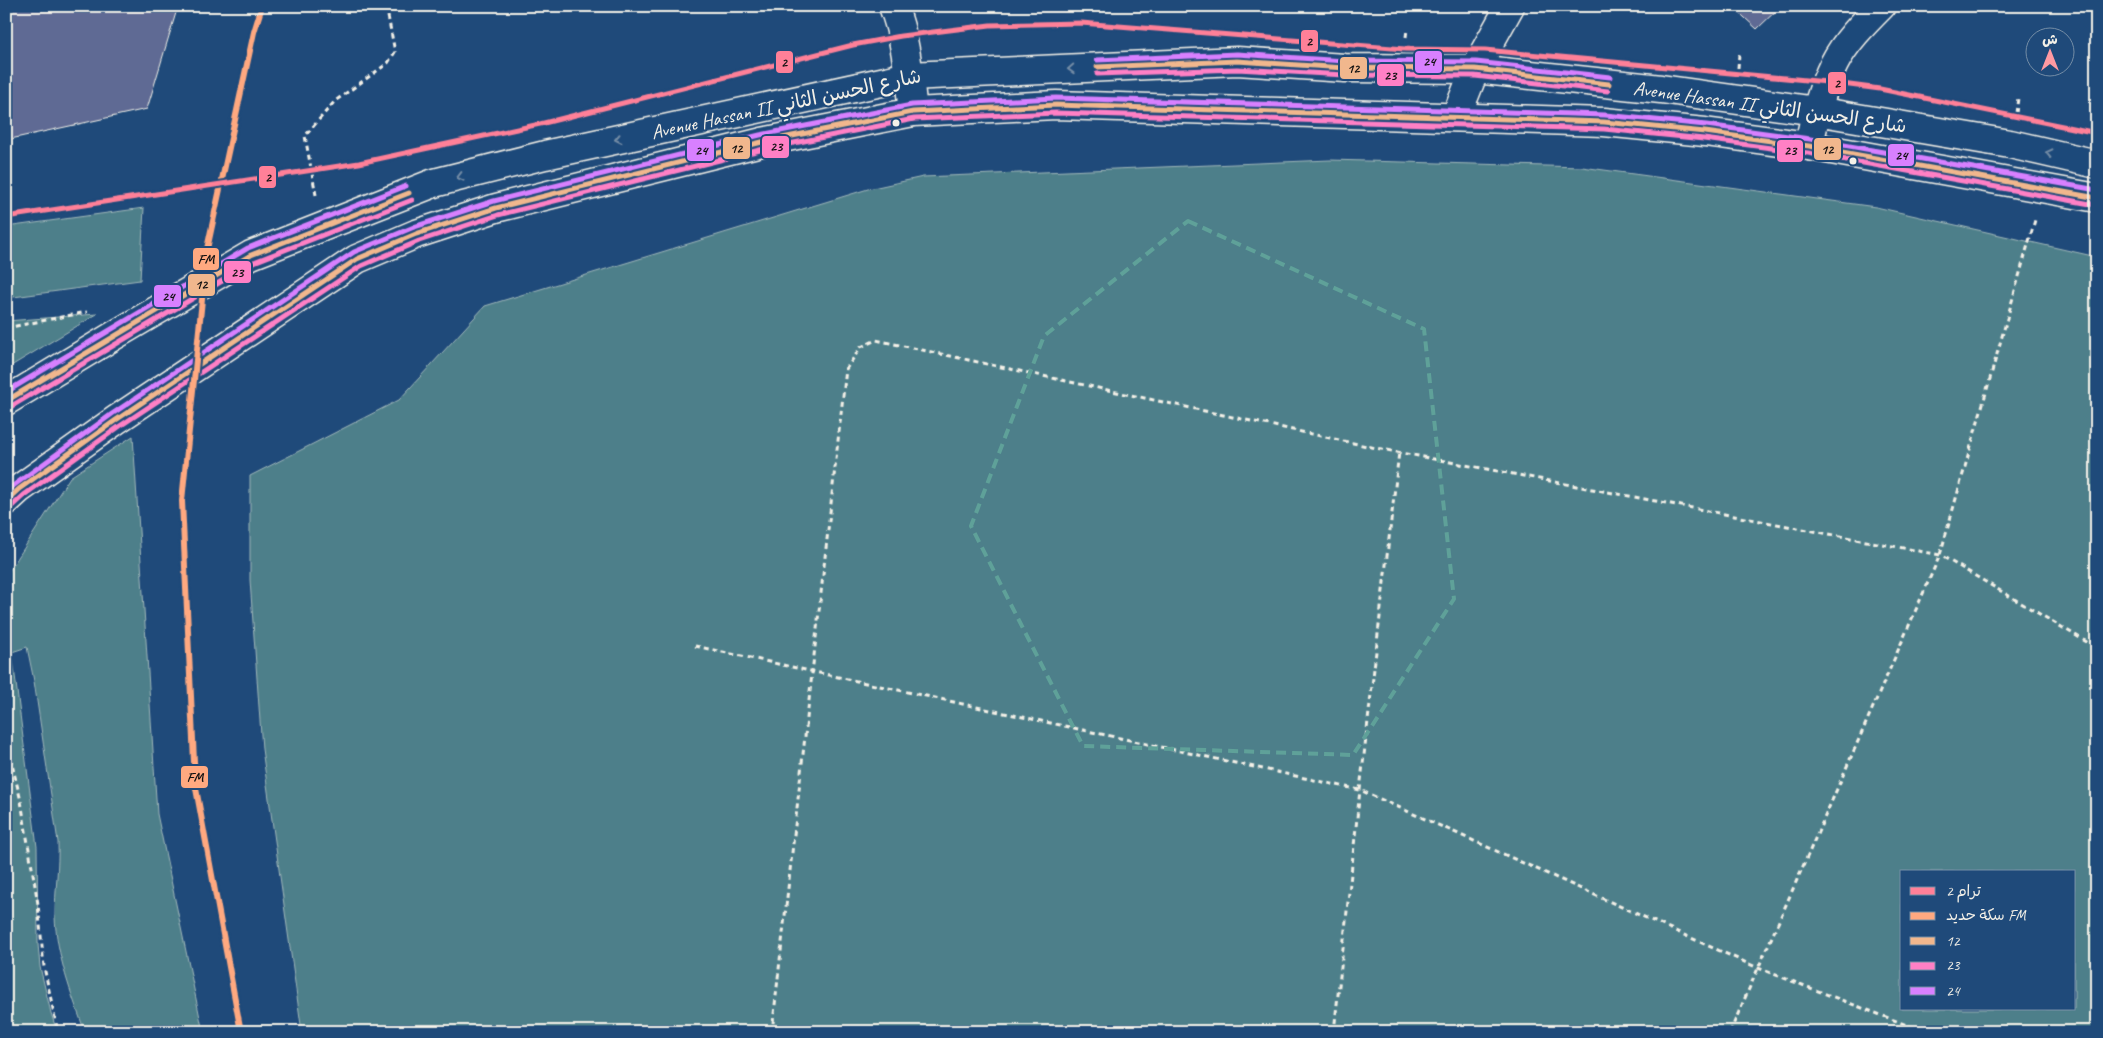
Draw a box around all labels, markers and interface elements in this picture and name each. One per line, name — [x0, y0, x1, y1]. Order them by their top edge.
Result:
north arrow — [2026, 28, 2076, 78]
line badge: 2 — [1300, 29, 1319, 53]
text: ش — [2042, 31, 2058, 48]
text: 2 — [1306, 33, 1314, 50]
line badge: 2 — [775, 50, 794, 74]
line badge: 24 — [1414, 50, 1443, 74]
text: 24 — [1423, 53, 1437, 70]
text: 2 — [781, 54, 789, 71]
line badge: 12 — [1339, 56, 1368, 80]
text: 12 — [1347, 60, 1361, 77]
street label: Avenue Hassan II شارع الحسن الثاني — [649, 63, 924, 150]
one-way arrow — [1067, 63, 1075, 74]
line badge: 23 — [1376, 63, 1405, 87]
text: 23 — [1384, 67, 1398, 84]
line badge: 2 — [1827, 71, 1847, 95]
street label: Avenue Hassan II شارع الحسن الثاني — [1631, 75, 1908, 143]
text: 2 — [1834, 75, 1842, 92]
unlabelled marker — [891, 118, 901, 128]
one-way arrow — [614, 133, 623, 144]
line badge: 23 — [761, 135, 790, 159]
line badge: 12 — [722, 136, 751, 160]
line badge: 12 — [1813, 137, 1842, 161]
line badge: 24 — [686, 138, 715, 162]
text: 23 — [770, 138, 784, 155]
line badge: 23 — [1776, 139, 1804, 163]
text: 12 — [730, 140, 744, 157]
text: 12 — [1821, 141, 1835, 158]
text: 24 — [695, 142, 709, 159]
text: 23 — [1784, 142, 1798, 159]
line badge: 24 — [1887, 143, 1915, 167]
text: 24 — [1895, 147, 1909, 164]
one-way arrow — [2045, 148, 2054, 159]
unlabelled marker — [1848, 156, 1858, 166]
line badge: 2 — [258, 165, 277, 189]
text: 2 — [265, 169, 273, 186]
one-way arrow — [456, 171, 464, 182]
line badge: FM — [192, 247, 220, 271]
text: FM — [198, 251, 216, 268]
line badge: 23 — [223, 260, 252, 284]
text: 23 — [231, 264, 245, 281]
line badge: 12 — [187, 273, 216, 297]
text: 12 — [195, 276, 209, 293]
line badge: 24 — [153, 284, 182, 308]
text: 24 — [162, 288, 176, 305]
line badge: FM — [180, 765, 209, 789]
text: FM — [187, 769, 205, 786]
legend — [1900, 870, 2076, 1010]
text: ترام 2 — [1946, 882, 1982, 903]
text: سكة حديد FM — [1946, 906, 2027, 925]
text: 12 — [1946, 932, 1961, 951]
text: 23 — [1946, 956, 1961, 975]
text: 24 — [1946, 982, 1961, 1001]

